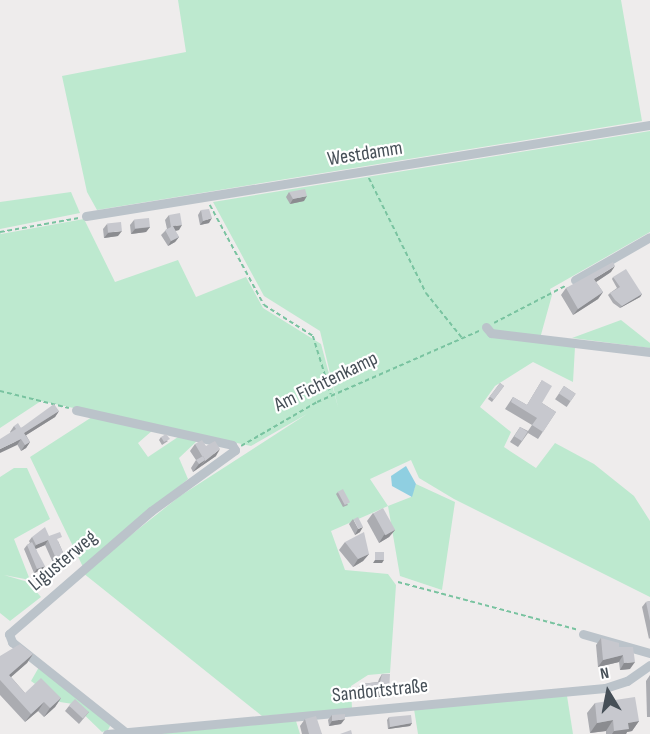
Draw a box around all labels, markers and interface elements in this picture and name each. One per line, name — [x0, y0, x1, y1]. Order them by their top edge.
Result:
street label: Westdamm — [326, 136, 404, 172]
street label: Am Fichtenkamp — [270, 347, 382, 417]
street label: Ligusterweg — [24, 526, 102, 596]
north arrow — [578, 662, 638, 722]
text: N — [599, 664, 611, 684]
street label: Sandortstraße — [331, 674, 429, 708]

